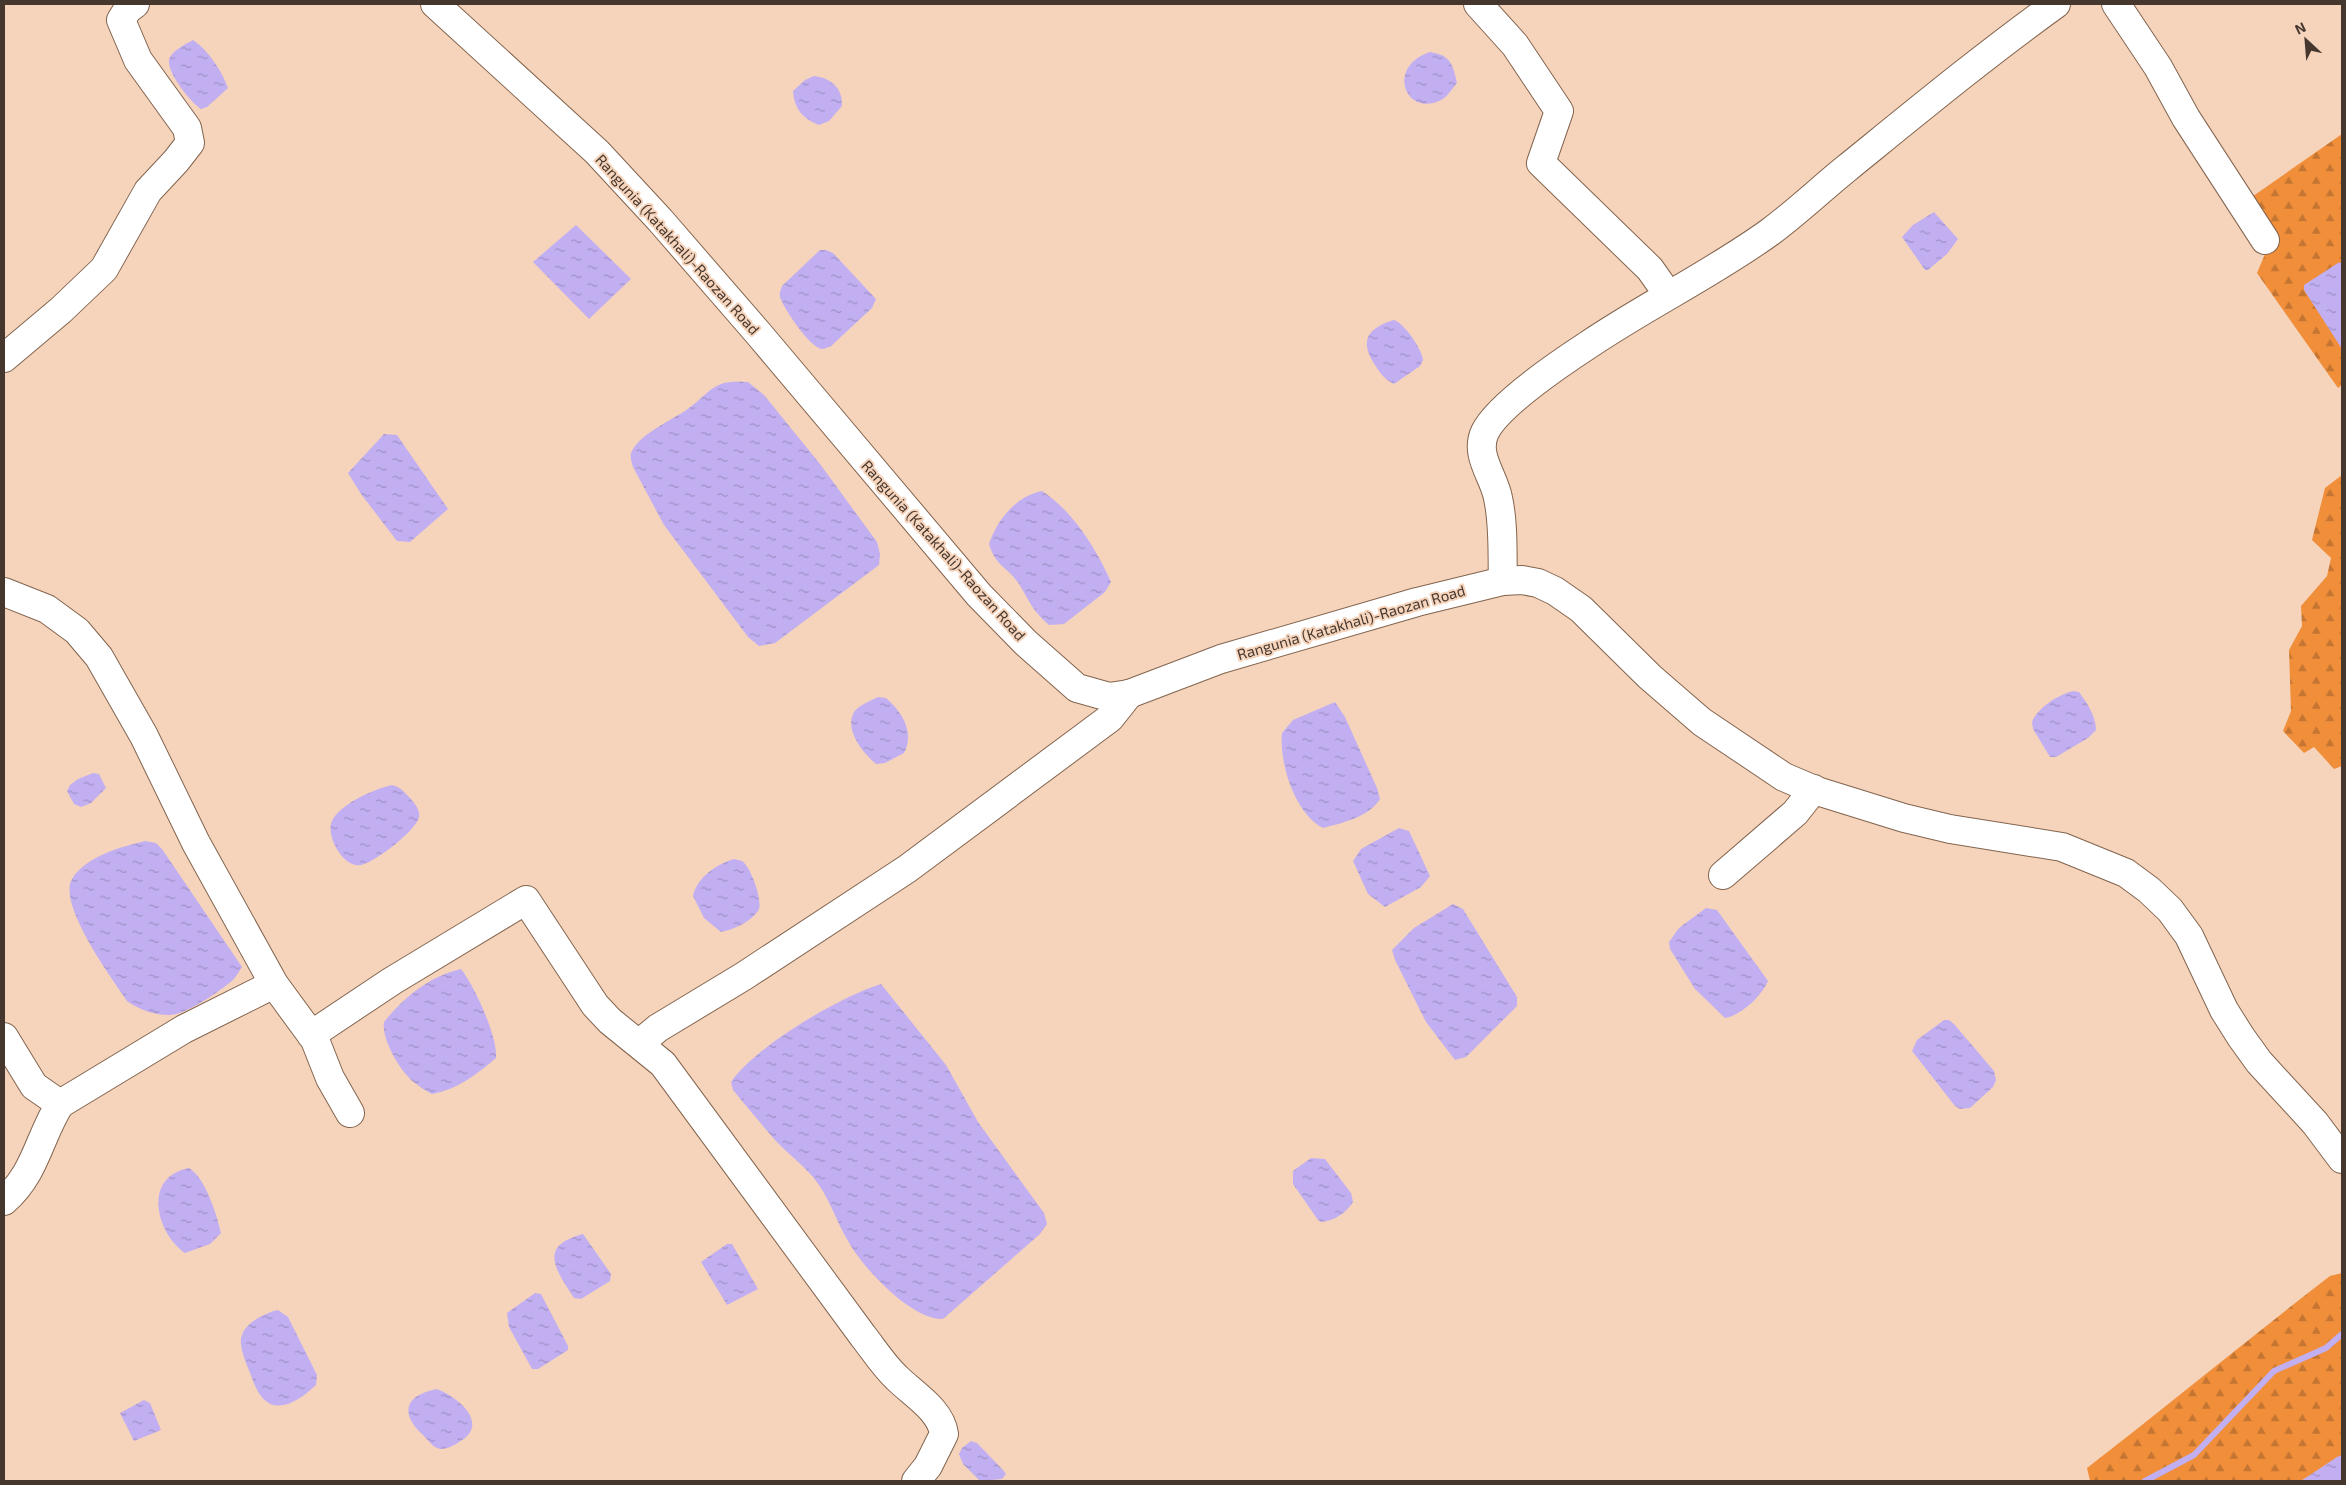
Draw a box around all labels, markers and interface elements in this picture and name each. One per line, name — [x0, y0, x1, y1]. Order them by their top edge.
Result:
north arrow — [2281, 15, 2331, 65]
text: N — [2292, 18, 2308, 38]
street label: Rangunia (Katakhali)-Raozan Road — [592, 150, 764, 338]
street label: Rangunia (Katakhali)-Raozan Road — [858, 456, 1030, 644]
street label: Rangunia (Katakhali)-Raozan Road — [1235, 581, 1467, 663]

